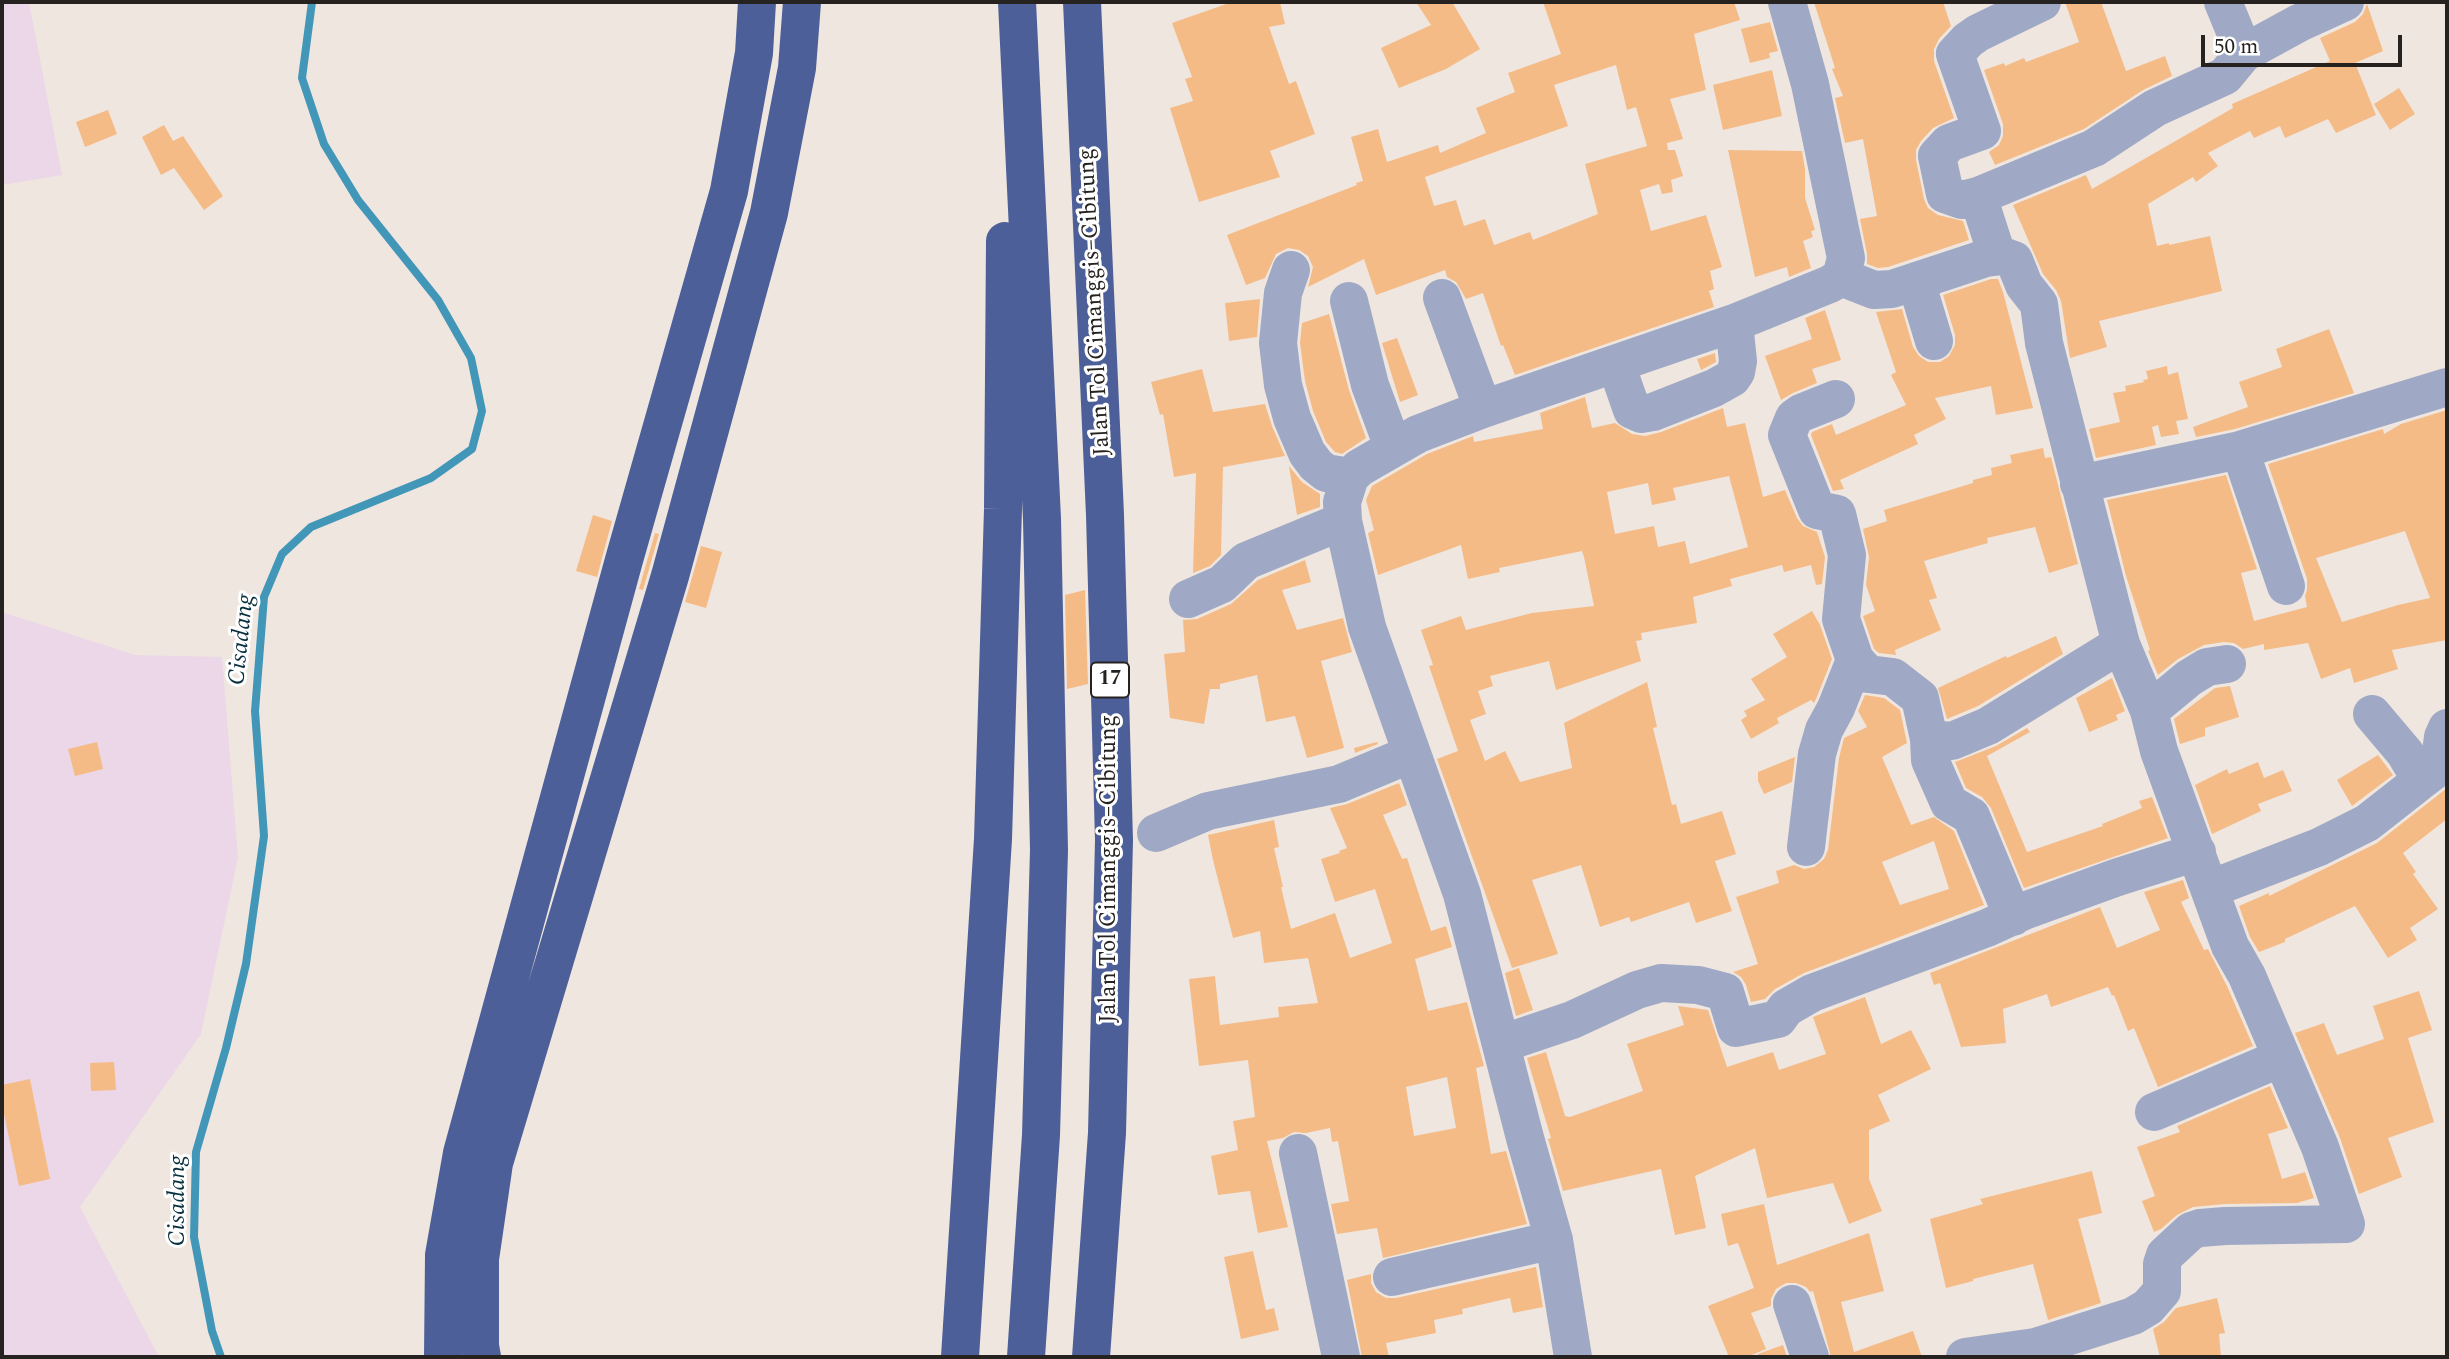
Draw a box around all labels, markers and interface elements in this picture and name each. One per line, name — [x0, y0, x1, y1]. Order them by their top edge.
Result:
scale bar — [2204, 21, 2405, 65]
text: 50 m — [2214, 31, 2258, 63]
street label: Jalan Tol Cimanggis–Cibitung — [1074, 147, 1118, 457]
water label: Cisadang — [224, 593, 262, 687]
road number: 17 — [1091, 662, 1129, 698]
street label: Jalan Tol Cimanggis–Cibitung — [1096, 715, 1124, 1023]
water label: Cisadang — [165, 1156, 193, 1246]

